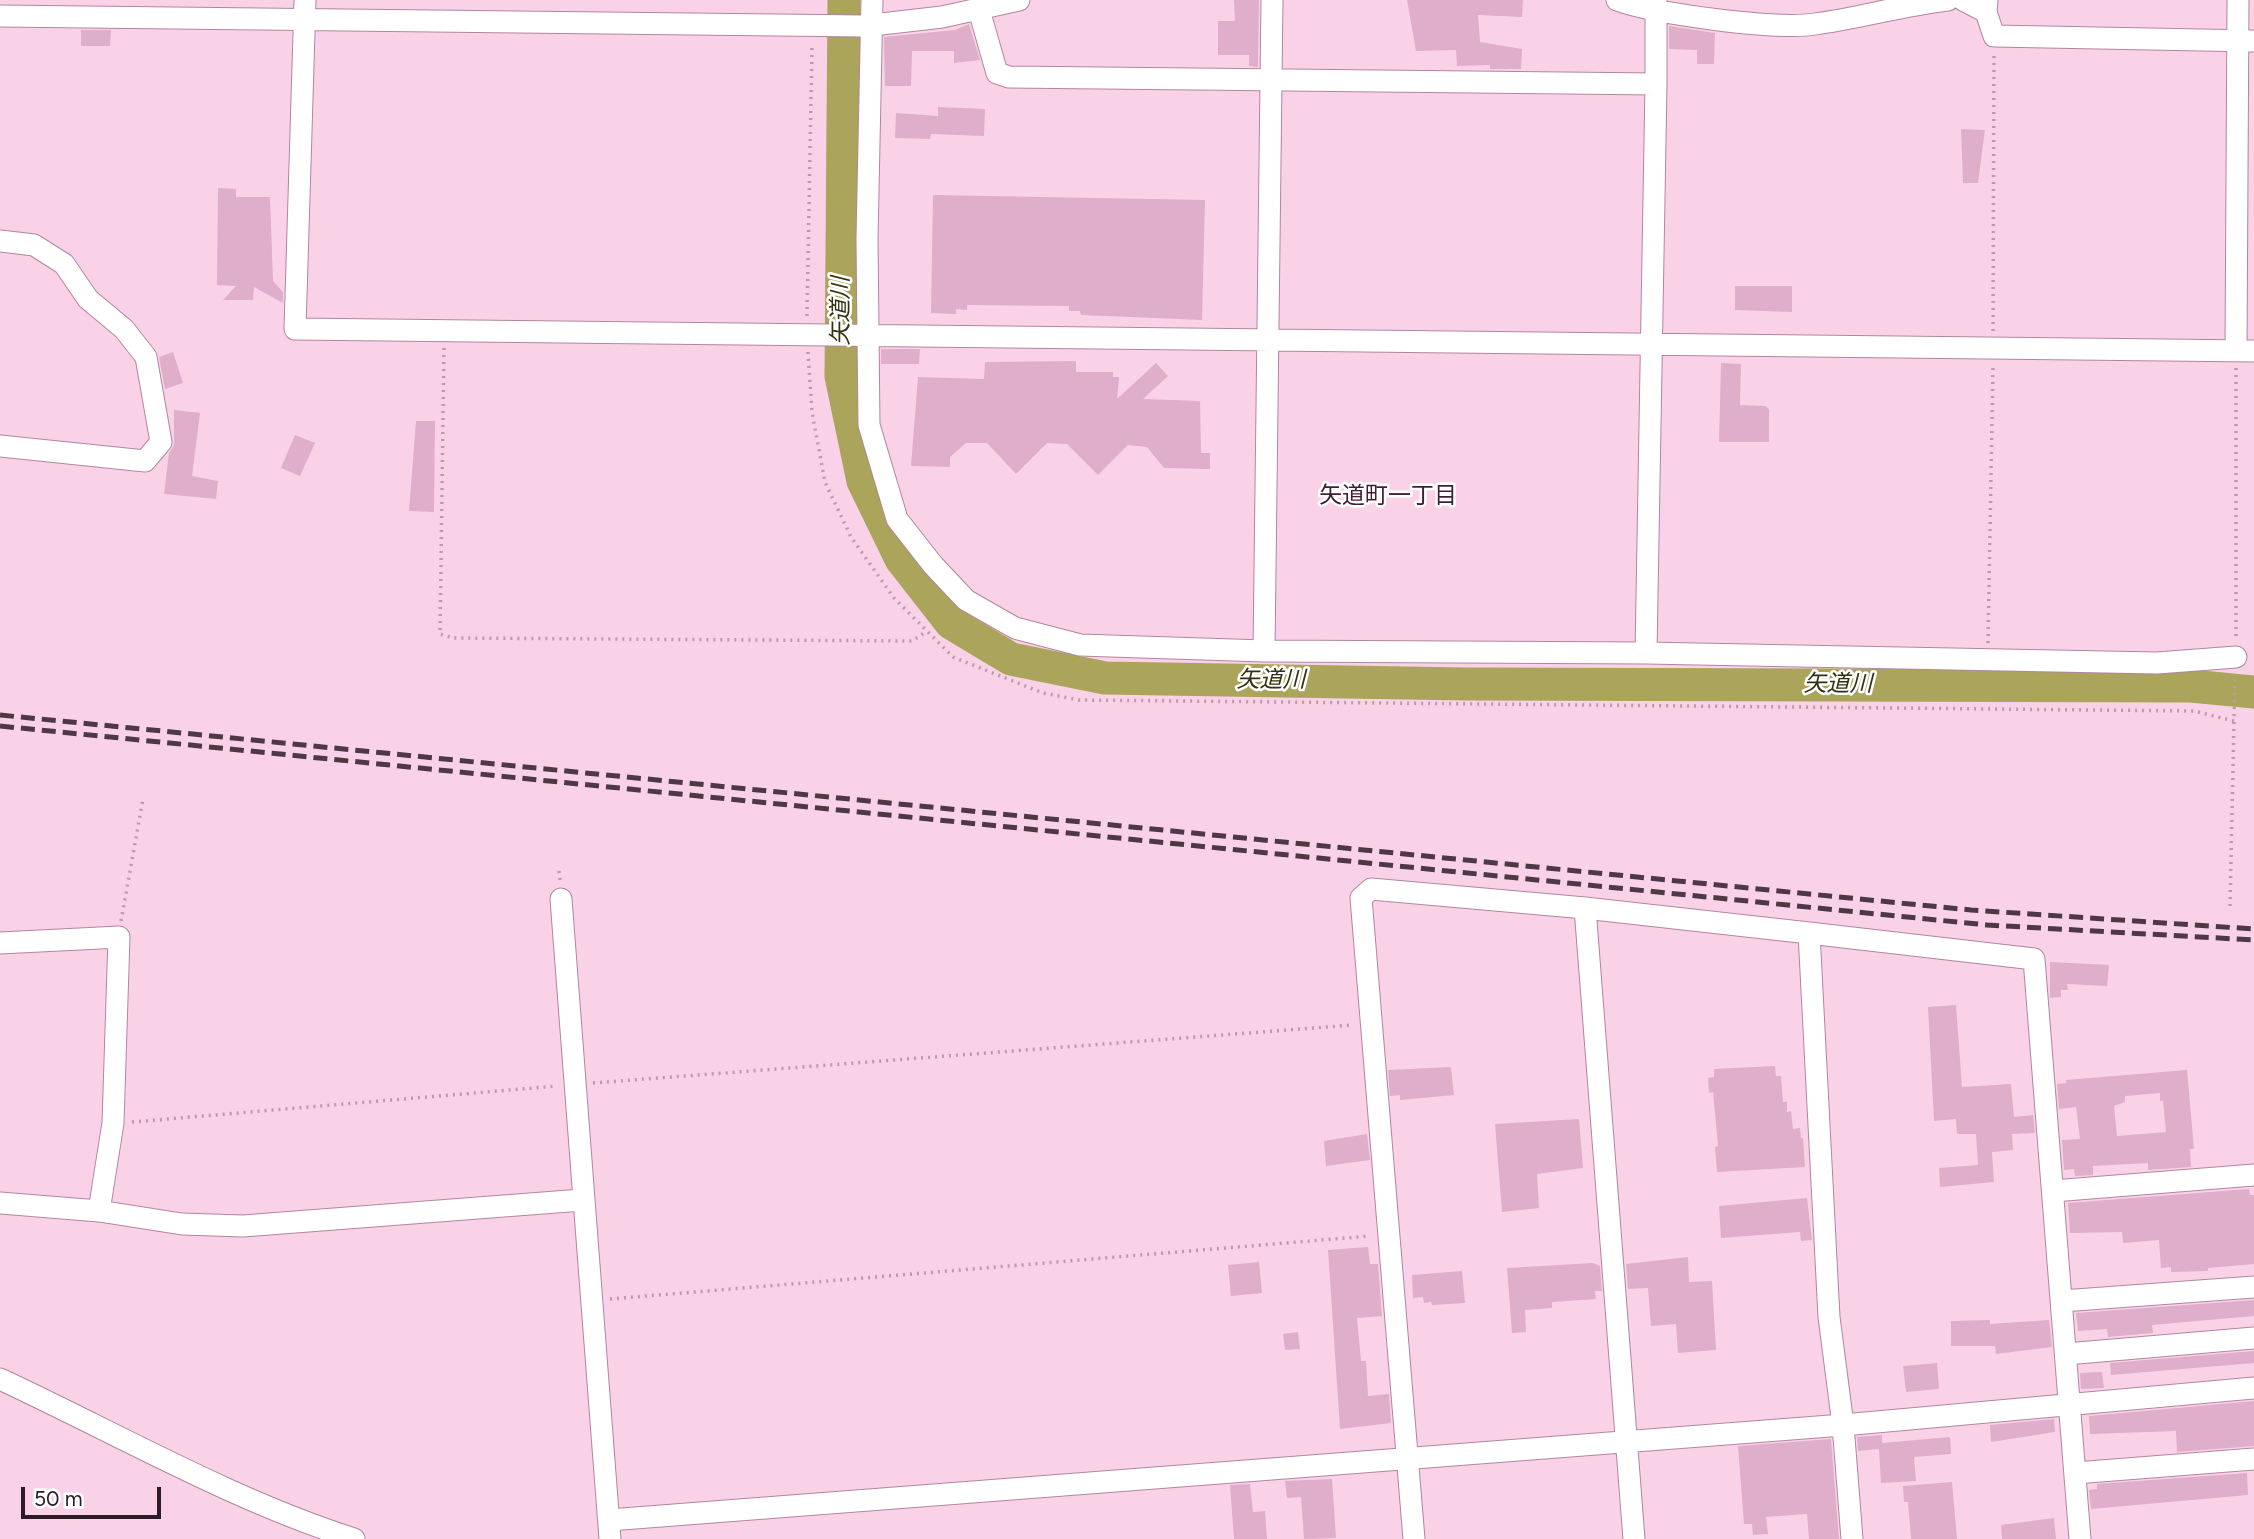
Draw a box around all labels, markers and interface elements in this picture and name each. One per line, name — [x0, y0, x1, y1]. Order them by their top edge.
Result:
water label: 矢道川 — [827, 277, 855, 345]
district label: 矢道町一丁目 — [1319, 482, 1457, 510]
water label: 矢道川 — [1237, 666, 1305, 694]
water label: 矢道川 — [1804, 670, 1872, 698]
scale bar — [24, 1472, 164, 1516]
text: 50 m — [34, 1486, 83, 1511]

